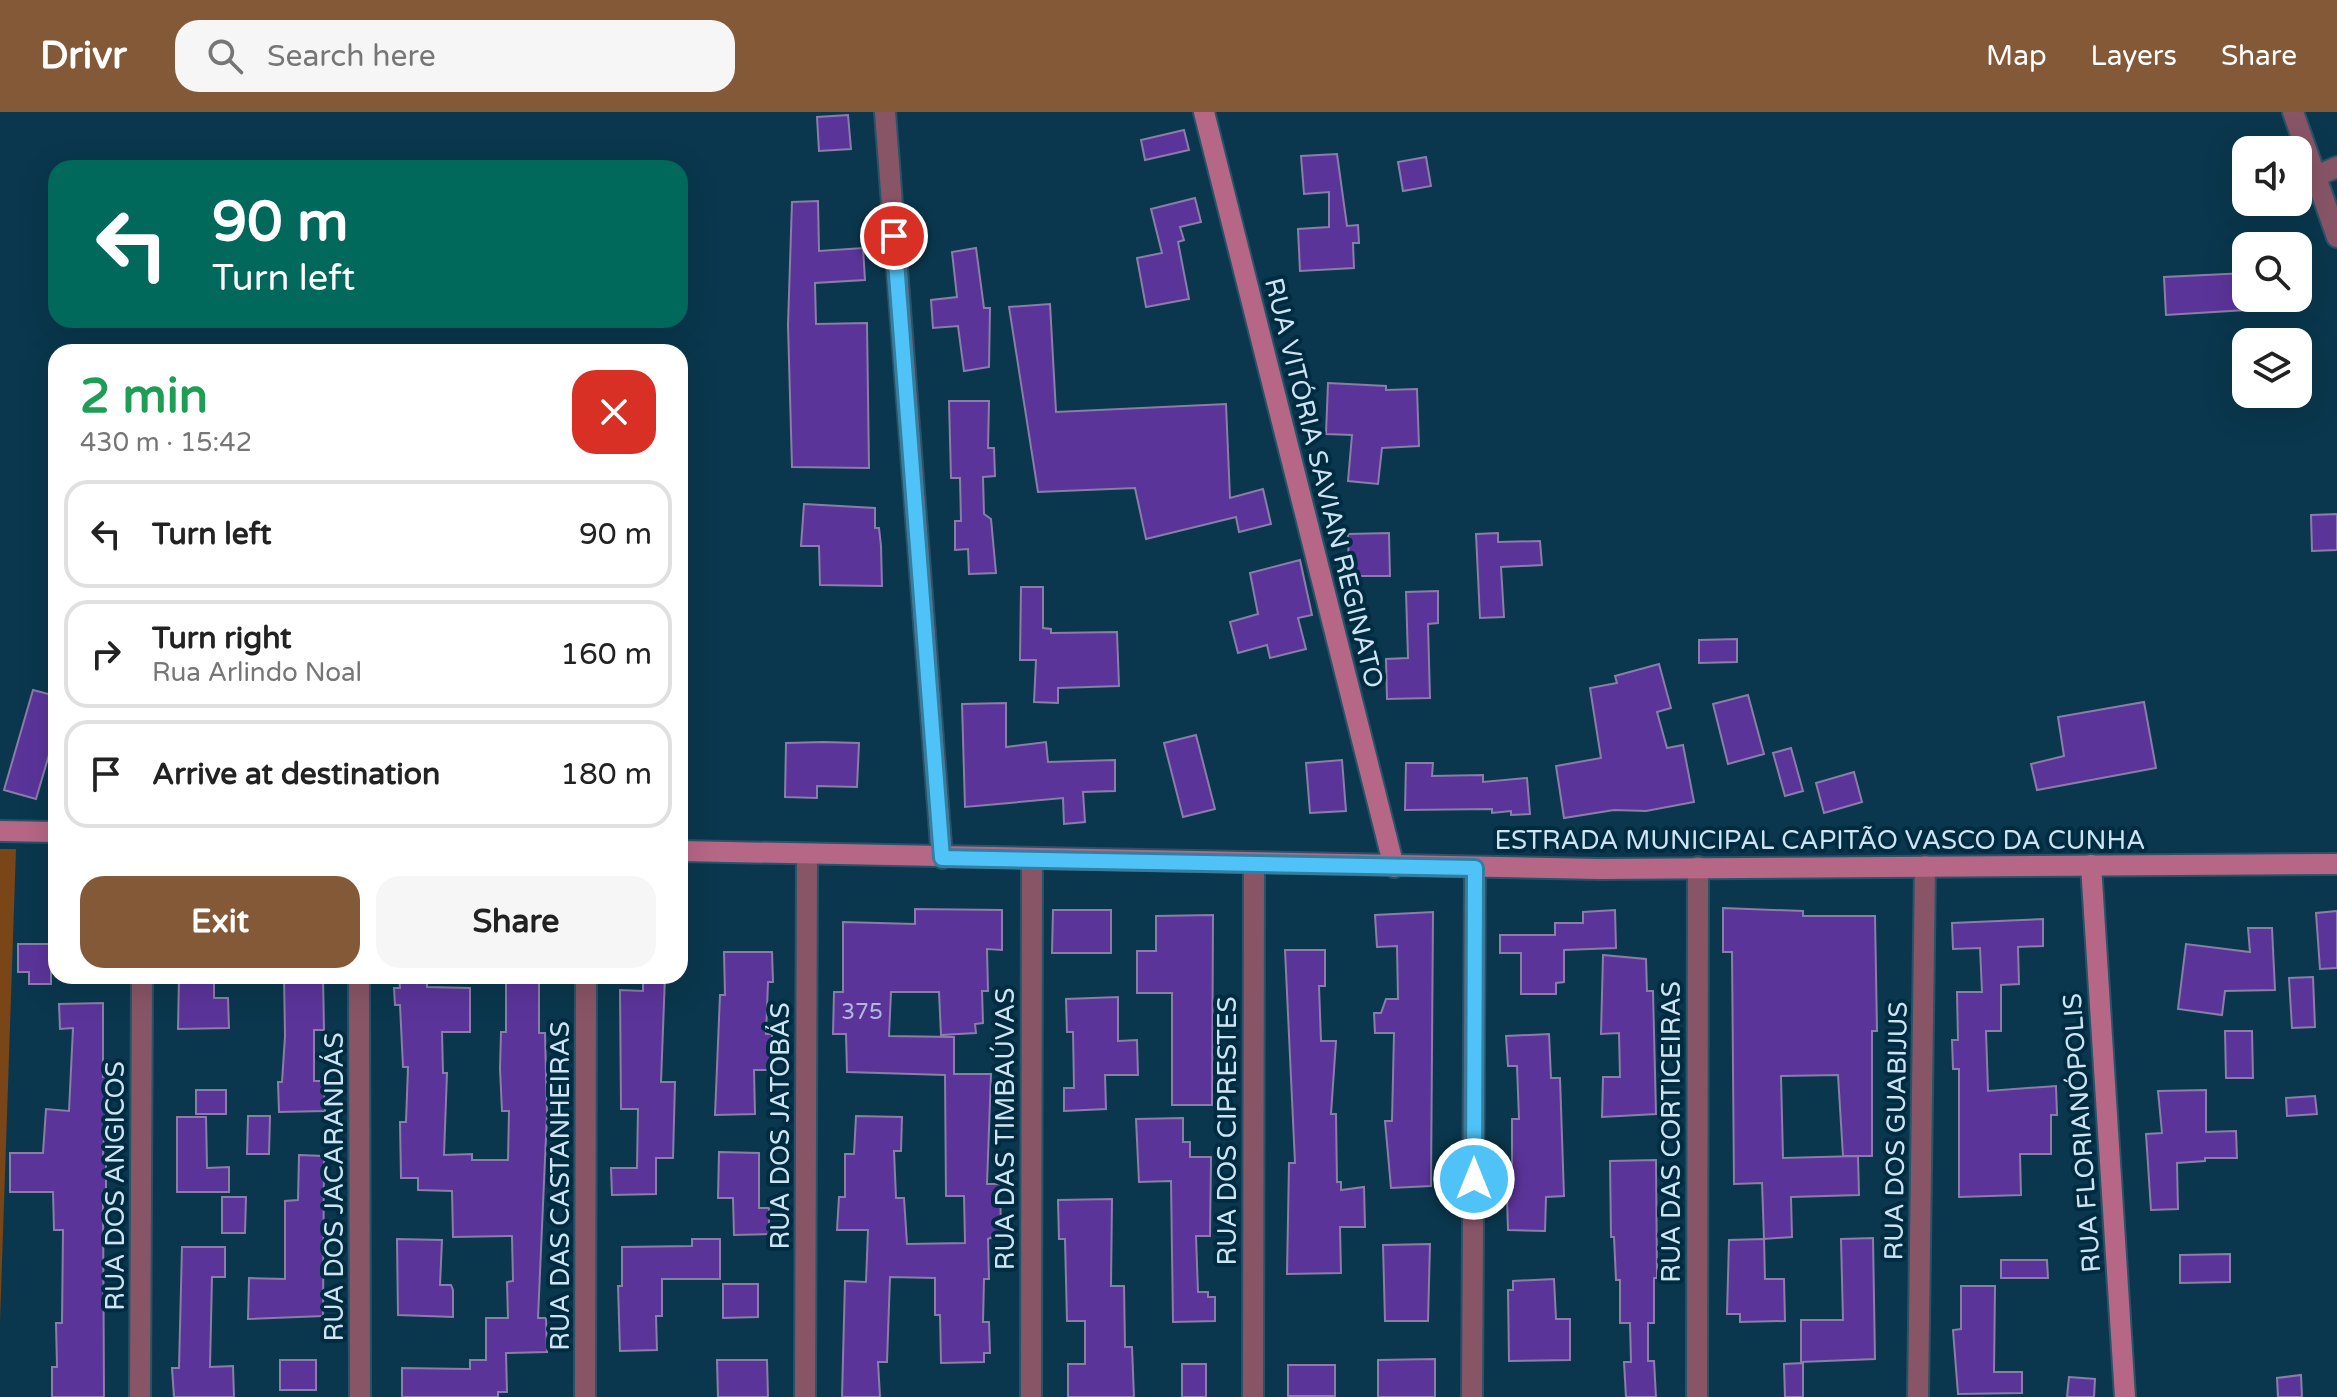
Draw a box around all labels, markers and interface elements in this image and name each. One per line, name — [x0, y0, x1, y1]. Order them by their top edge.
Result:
search box — [175, 20, 735, 92]
text: Drivr — [40, 33, 127, 79]
icon: search — [203, 34, 247, 78]
text: Search here — [267, 38, 436, 75]
text: Map — [1986, 39, 2047, 73]
text: Layers — [2091, 39, 2177, 73]
text: Share — [2221, 39, 2297, 73]
map controls — [2232, 136, 2312, 408]
button: sound — [2232, 136, 2312, 216]
text: 90 m — [212, 189, 348, 256]
icon: left — [80, 192, 184, 296]
pin — [860, 202, 928, 270]
icon: arrive — [872, 214, 916, 258]
button: search — [2232, 232, 2312, 312]
text: Turn left — [212, 257, 355, 300]
street label: RUA VITÓRIA SAVIAN REGINATO — [1258, 275, 1391, 691]
button: layers — [2232, 328, 2312, 408]
text: 2 min — [80, 368, 208, 426]
button: close — [572, 370, 656, 454]
text: 430 m · 15:42 — [80, 427, 252, 458]
icon: left — [84, 512, 128, 556]
text: Turn left — [152, 516, 271, 553]
text: 90 m — [579, 516, 652, 553]
text: Turn right — [152, 620, 292, 657]
icon: right — [84, 632, 128, 676]
text: 160 m — [560, 636, 652, 673]
text: Rua Arlindo Noal — [152, 657, 362, 688]
icon: arrive — [84, 752, 128, 796]
text: Arrive at destination — [152, 756, 440, 793]
text: 180 m — [560, 756, 652, 793]
street label: ESTRADA MUNICIPAL CAPITÃO VASCO DA CUNHA — [1495, 825, 2145, 856]
button: Exit — [80, 876, 360, 968]
button: Share — [376, 876, 656, 968]
street label: RUA DAS CORTICEIRAS — [1656, 981, 1687, 1283]
street label: RUA DAS TIMBAÚVAS — [989, 988, 1021, 1270]
street label: RUA FLORIANÓPOLIS — [2056, 992, 2107, 1274]
street label: RUA DOS CIPRESTES — [1212, 997, 1243, 1265]
house number: 375 — [841, 999, 883, 1025]
street label: RUA DOS GUABIJUS — [1878, 1001, 1914, 1261]
street label: RUA DOS JATOBÁS — [765, 1003, 796, 1249]
street label: RUA DAS CASTANHEIRAS — [545, 1021, 576, 1351]
street label: RUA DOS JACARANDÁS — [319, 1032, 350, 1342]
street label: RUA DOS ANGICOS — [100, 1061, 131, 1311]
position arrow — [1432, 1137, 1516, 1221]

